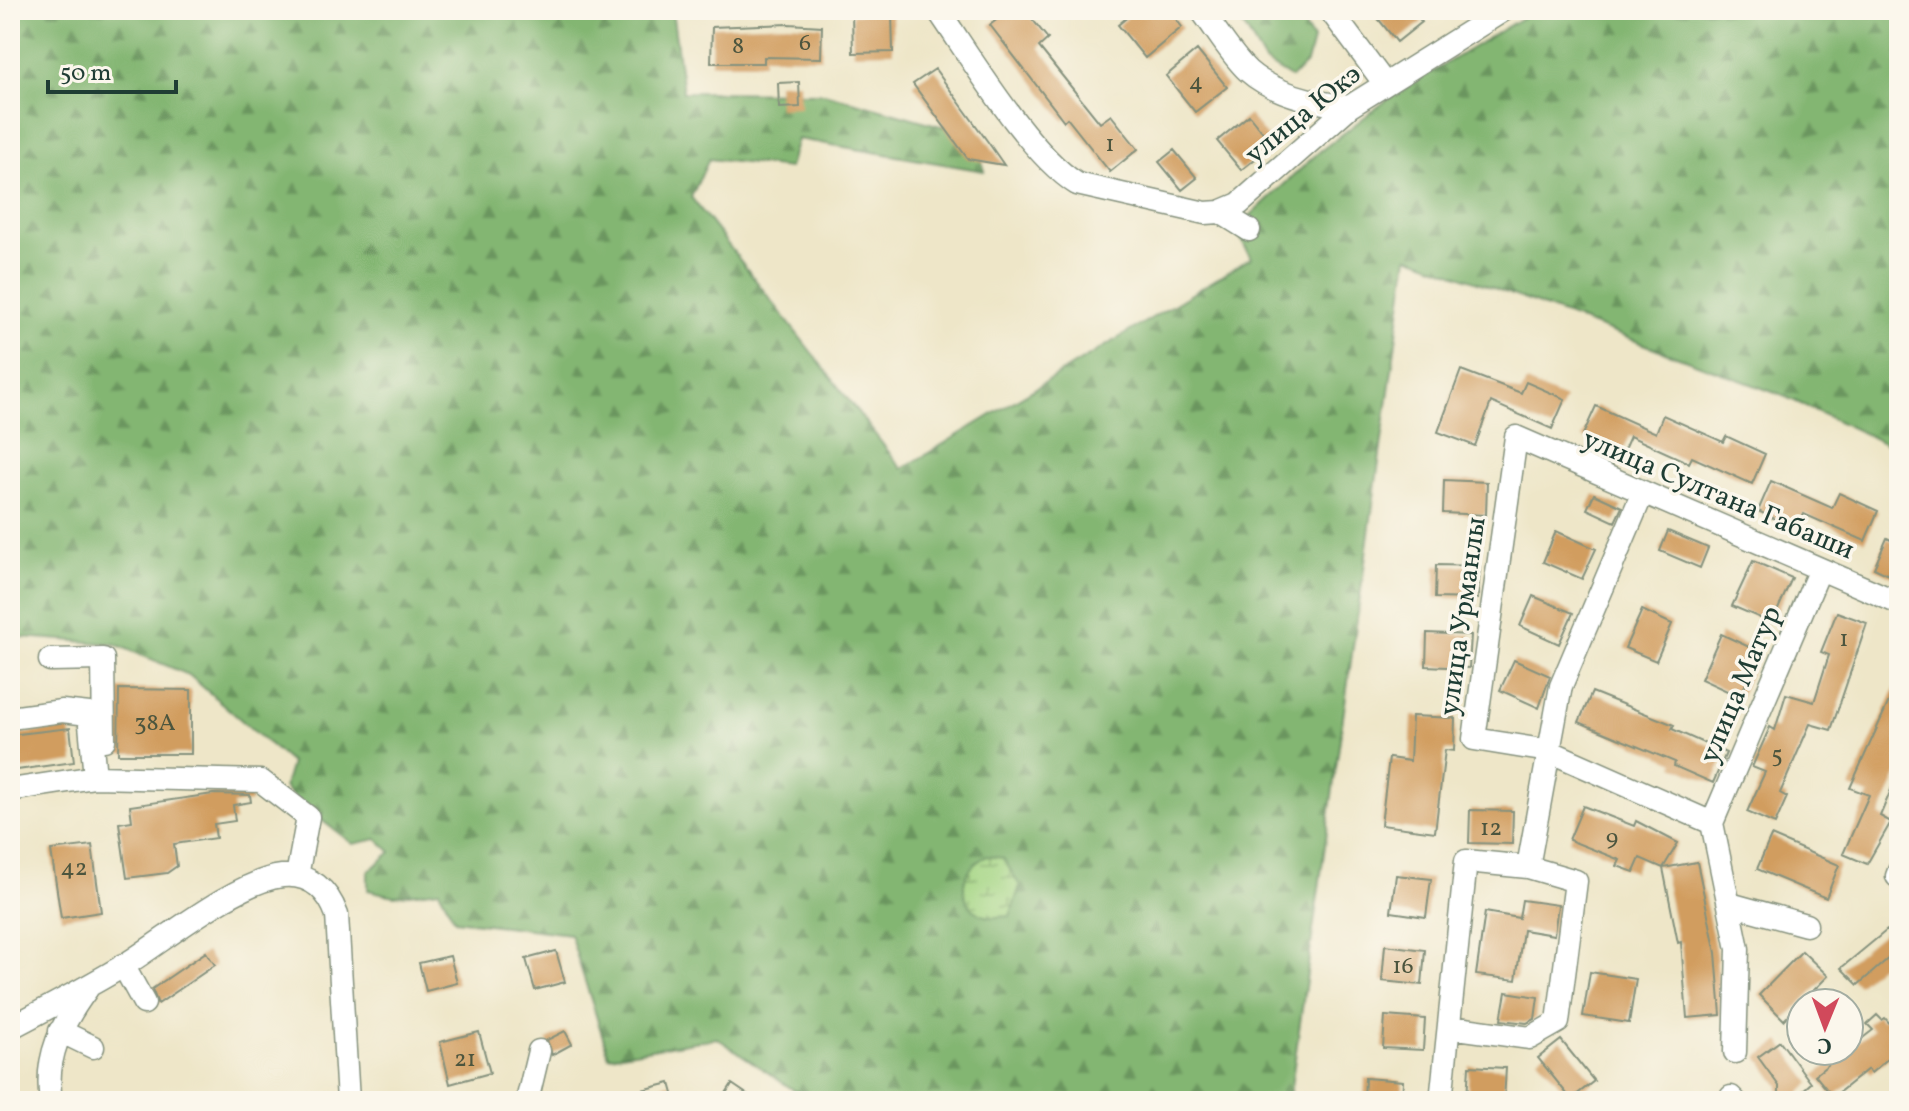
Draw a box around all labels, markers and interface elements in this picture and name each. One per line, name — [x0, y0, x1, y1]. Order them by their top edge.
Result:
house number: 6 — [799, 27, 811, 61]
house number: 8 — [732, 30, 744, 64]
scale bar — [48, 44, 176, 94]
street label: улица Юкэ — [1237, 56, 1370, 174]
text: 50 m — [60, 57, 112, 91]
house number: 4 — [1189, 66, 1203, 100]
house number: 1 — [1105, 128, 1115, 162]
street label: улица Султана Габаши — [1576, 420, 1860, 570]
street label: улица Урманлы — [1430, 514, 1497, 718]
street label: улица Матур — [1691, 600, 1792, 770]
house number: 1 — [1839, 623, 1849, 657]
house number: 38А — [134, 707, 176, 741]
house number: 5 — [1771, 739, 1783, 773]
house number: 12 — [1480, 812, 1502, 846]
house number: 9 — [1606, 822, 1618, 856]
house number: 42 — [60, 852, 88, 886]
house number: 16 — [1392, 950, 1414, 984]
north arrow — [1785, 987, 1865, 1067]
text: С — [1817, 1029, 1832, 1060]
house number: 21 — [454, 1043, 476, 1077]

